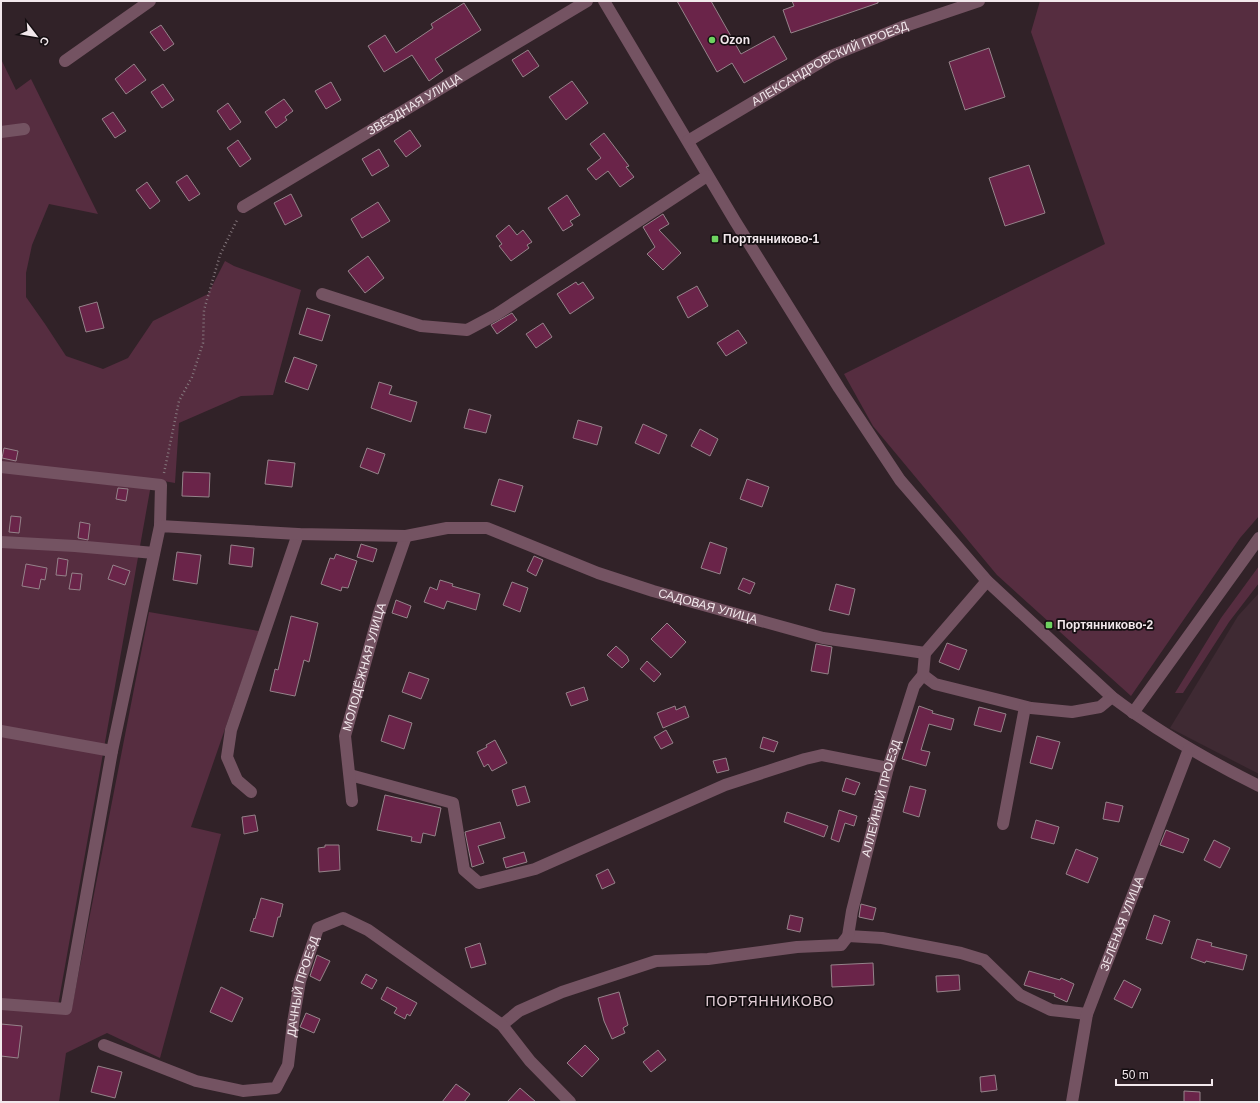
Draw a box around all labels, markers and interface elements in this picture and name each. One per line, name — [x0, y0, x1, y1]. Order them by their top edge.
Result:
north arrow — [16, 16, 56, 56]
street label: АЛЕКСАНДРОВСКИЙ ПРОЕЗД — [749, 18, 910, 109]
place label: Ozon — [720, 33, 750, 47]
text: С — [37, 35, 52, 48]
marker: Ozon — [707, 35, 717, 45]
street label: ЗВЁЗДНАЯ УЛИЦА — [365, 70, 465, 138]
place label: Портянниково-1 — [723, 232, 820, 246]
marker: Портянниково-1 — [710, 234, 720, 244]
street label: САДОВАЯ УЛИЦА — [657, 586, 759, 627]
street label: МОЛОДЁЖНАЯ УЛИЦА — [340, 601, 389, 733]
place label: Портянниково-2 — [1057, 618, 1154, 632]
marker: Портянниково-2 — [1044, 620, 1054, 630]
street label: АЛЛЕЙНЫЙ ПРОЕЗД — [859, 738, 904, 858]
street label: ЗЕЛЁНАЯ УЛИЦА — [1097, 874, 1146, 973]
street label: ДАЧНЫЙ ПРОЕЗД — [284, 934, 322, 1038]
district label: ПОРТЯННИКОВО — [706, 993, 834, 1009]
scale bar — [1116, 1061, 1212, 1087]
text: 50 m — [1122, 1068, 1149, 1082]

